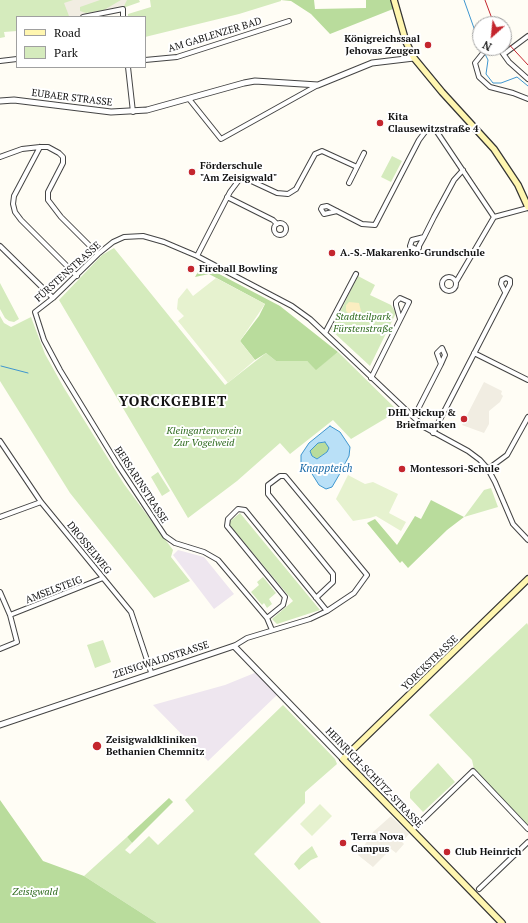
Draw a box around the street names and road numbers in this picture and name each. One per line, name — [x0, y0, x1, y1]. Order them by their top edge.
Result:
street label: AM GABLENZER BAD — [167, 15, 263, 55]
street label: EUBAER STRASSE — [31, 87, 113, 109]
street label: FÜRSTENSTRASSE — [33, 239, 103, 305]
street label: BERSARINSTRASSE — [112, 444, 170, 526]
street label: DROSSELWEG — [64, 519, 114, 577]
street label: AMSELSTEIG — [24, 574, 84, 606]
street label: YORCKSTRASSE — [399, 633, 461, 693]
street label: ZEISIGWALDSTRASSE — [111, 639, 211, 681]
street label: HEINRICH-SCHÜTZ-STRASSE — [323, 725, 425, 831]

